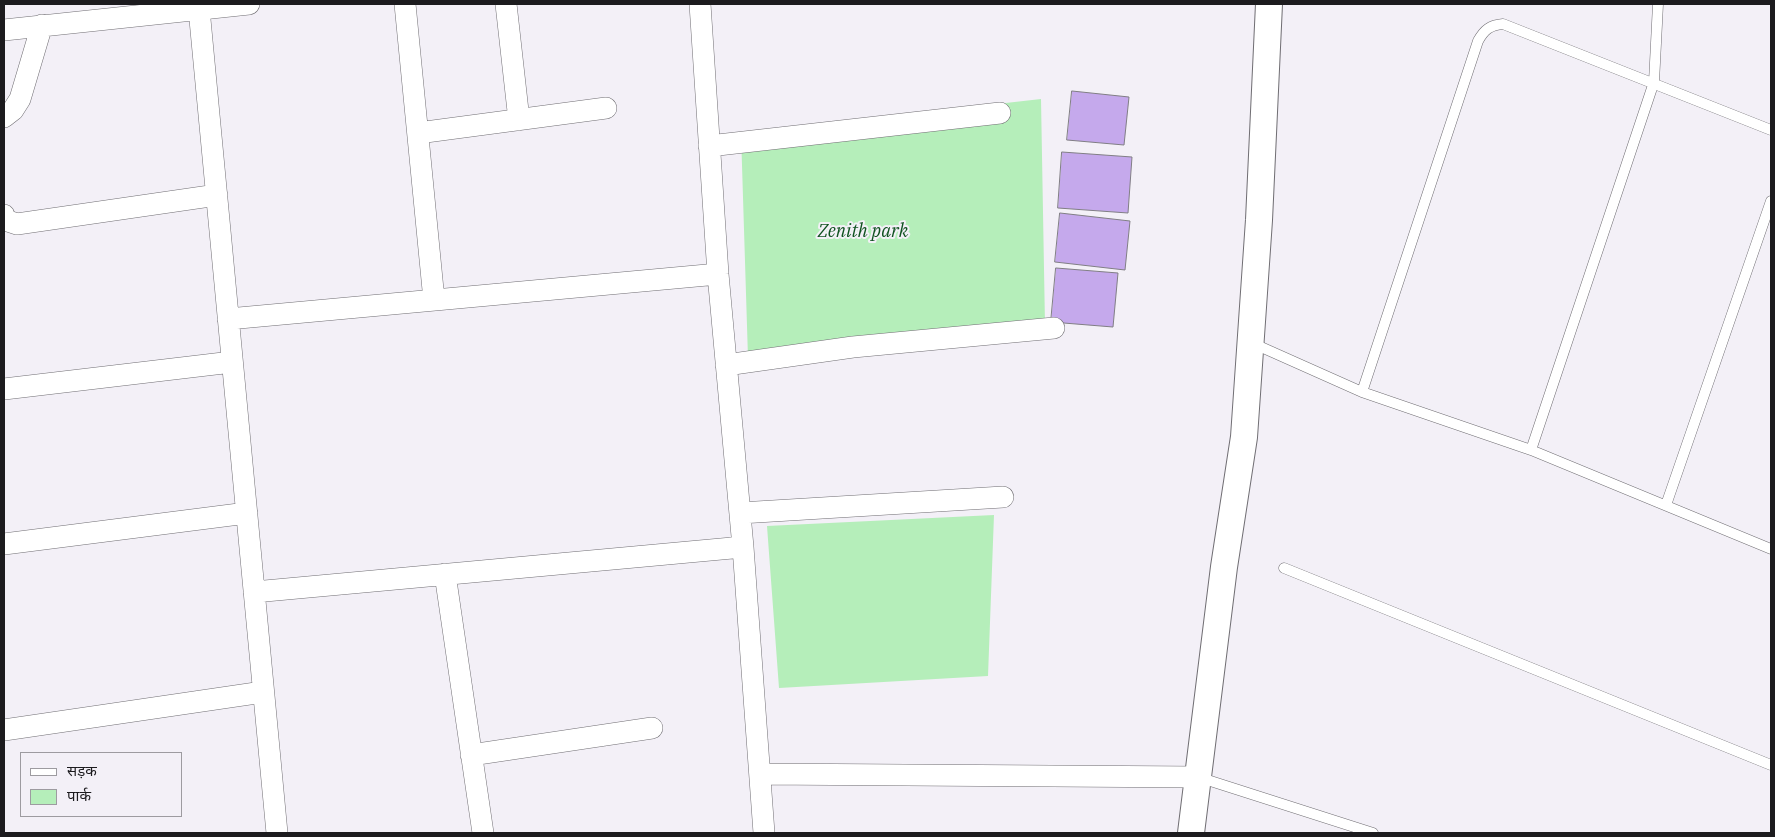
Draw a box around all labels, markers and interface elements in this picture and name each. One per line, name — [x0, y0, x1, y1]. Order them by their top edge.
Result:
park label: Zenith park — [818, 221, 908, 243]
legend — [20, 752, 182, 817]
text: सड़क — [67, 761, 97, 780]
text: पार्क — [67, 786, 91, 805]

